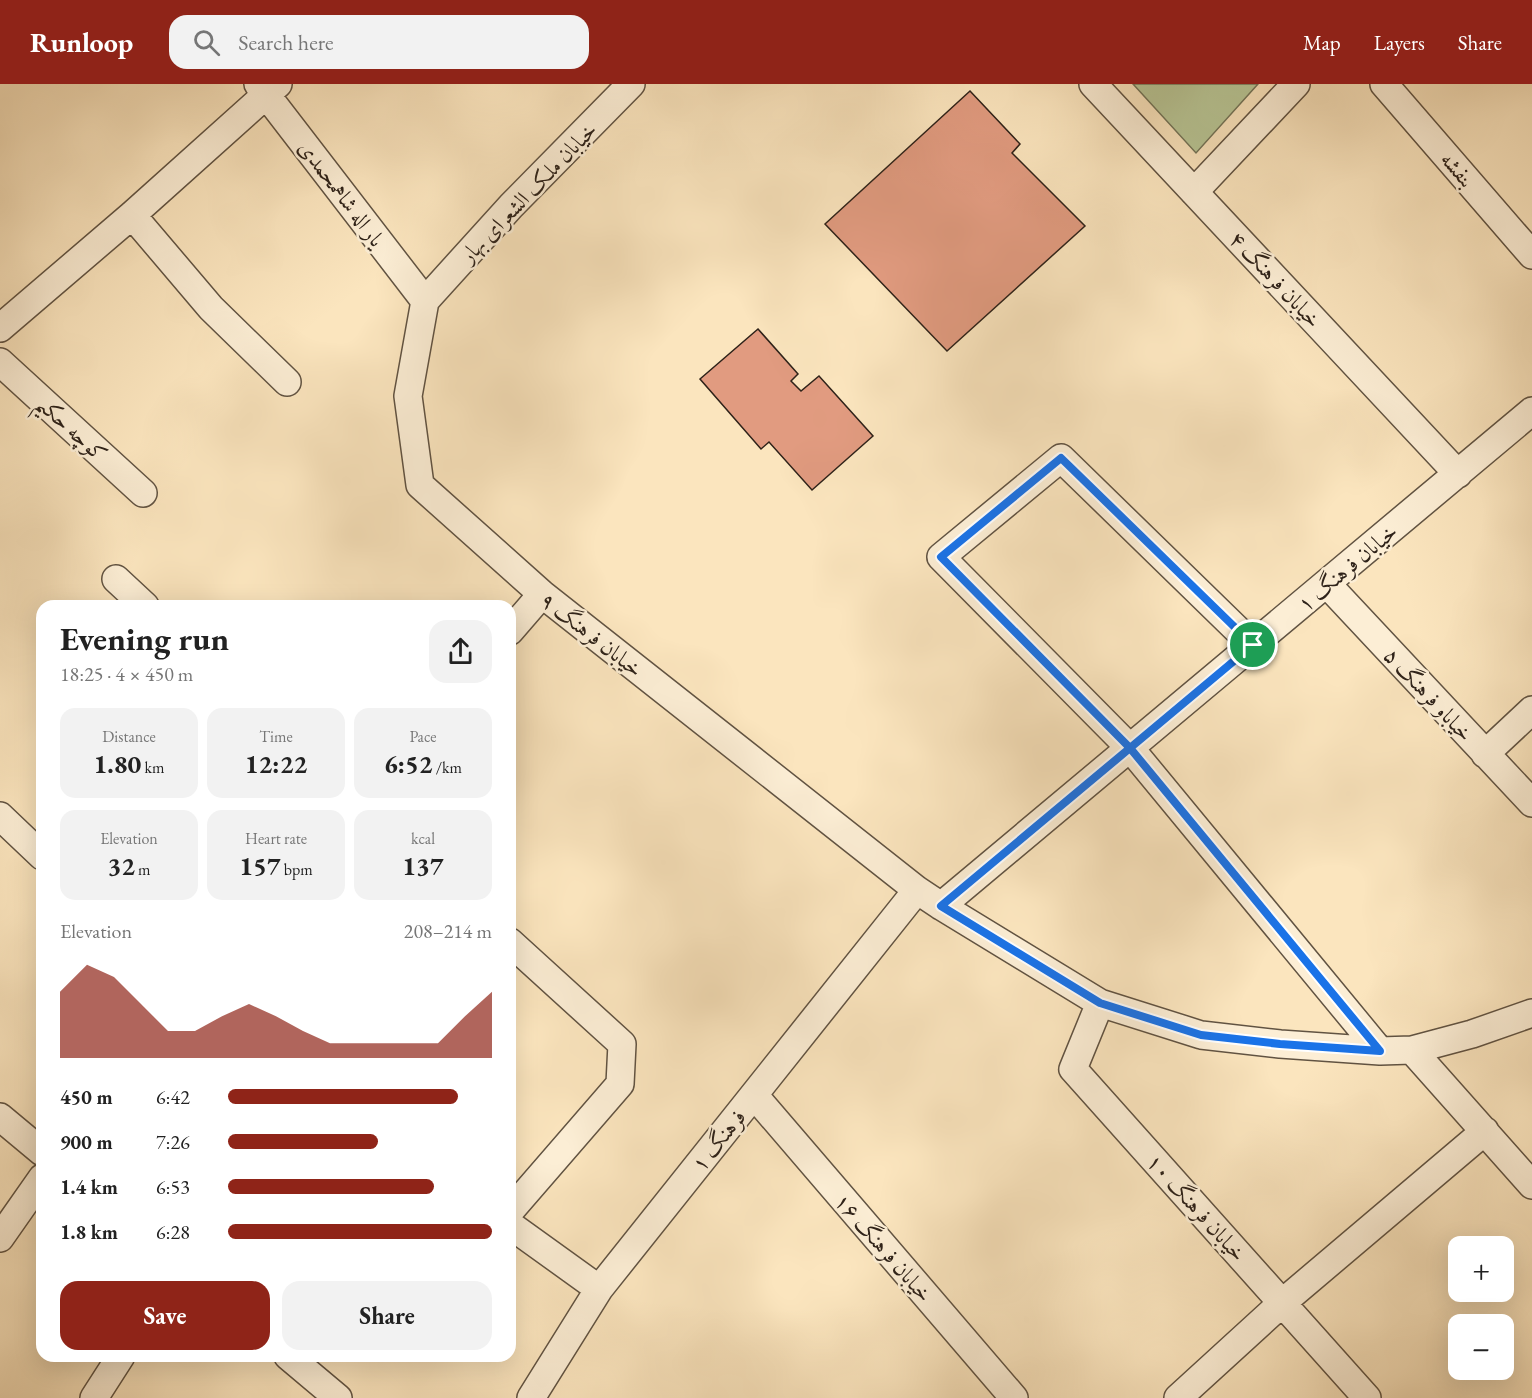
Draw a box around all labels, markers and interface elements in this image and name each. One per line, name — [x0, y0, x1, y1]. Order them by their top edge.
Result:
search box — [169, 15, 589, 69]
text: Runloop — [30, 24, 133, 60]
icon: search — [190, 26, 223, 59]
text: Search here — [238, 28, 334, 57]
text: Map — [1303, 29, 1341, 56]
text: Layers — [1374, 29, 1425, 56]
text: Share — [1458, 29, 1502, 56]
street label: خیابان ملک الشعرای بهار — [452, 116, 603, 271]
street label: یار اله شاهمحمدی — [292, 134, 392, 254]
street label: بنفشه — [1434, 145, 1481, 193]
street label: خیابان فرهنگ ۴ — [1223, 225, 1328, 334]
street label: کوچه حکیم — [25, 389, 114, 473]
street label: خیابان فرهنگ ۱ — [1291, 517, 1404, 618]
street label: خیابان فرهنگ ۹ — [534, 585, 649, 684]
text: Evening run — [60, 617, 229, 660]
pin — [1227, 619, 1278, 670]
button: share — [429, 620, 492, 683]
icon: arrive — [1236, 628, 1269, 661]
street label: خیاباو فرهنگ ۵ — [1378, 641, 1480, 748]
text: 18:25 · 4 × 450 m — [60, 661, 193, 687]
text: Distance — [102, 726, 156, 747]
text: Time — [259, 726, 293, 747]
text: Pace — [410, 726, 436, 747]
text: 1.80 — [94, 747, 141, 781]
text: 12:22 — [245, 747, 307, 781]
text: 6:52 — [384, 747, 433, 781]
text: km — [141, 757, 164, 778]
text: /km — [433, 757, 462, 778]
text: Elevation — [100, 828, 158, 849]
text: Heart rate — [245, 828, 307, 849]
text: kcal — [411, 828, 435, 849]
text: 32 — [107, 849, 135, 883]
text: 157 — [239, 849, 281, 883]
text: 137 — [402, 849, 444, 883]
text: m — [135, 859, 151, 880]
text: bpm — [281, 859, 313, 880]
text: Elevation — [60, 918, 132, 944]
text: 208–214 m — [404, 918, 492, 944]
text: 450 m — [60, 1084, 113, 1110]
text: 6:42 — [156, 1084, 190, 1110]
street label: فرهنگ ۱ — [685, 1103, 752, 1177]
text: 900 m — [60, 1129, 113, 1155]
text: 7:26 — [156, 1129, 190, 1155]
street label: خیابان فرهنگ ۱۰ — [1141, 1147, 1253, 1267]
text: 1.4 km — [60, 1174, 118, 1200]
text: 6:53 — [156, 1174, 190, 1200]
street label: خیابان فرهنگ ۱۶ — [828, 1187, 939, 1308]
text: 1.8 km — [60, 1219, 118, 1245]
text: 6:28 — [156, 1219, 190, 1245]
map controls — [1448, 1236, 1514, 1380]
button: + — [1448, 1236, 1514, 1302]
button: Save — [60, 1281, 270, 1350]
button: Share — [282, 1281, 492, 1350]
button: − — [1448, 1314, 1514, 1380]

